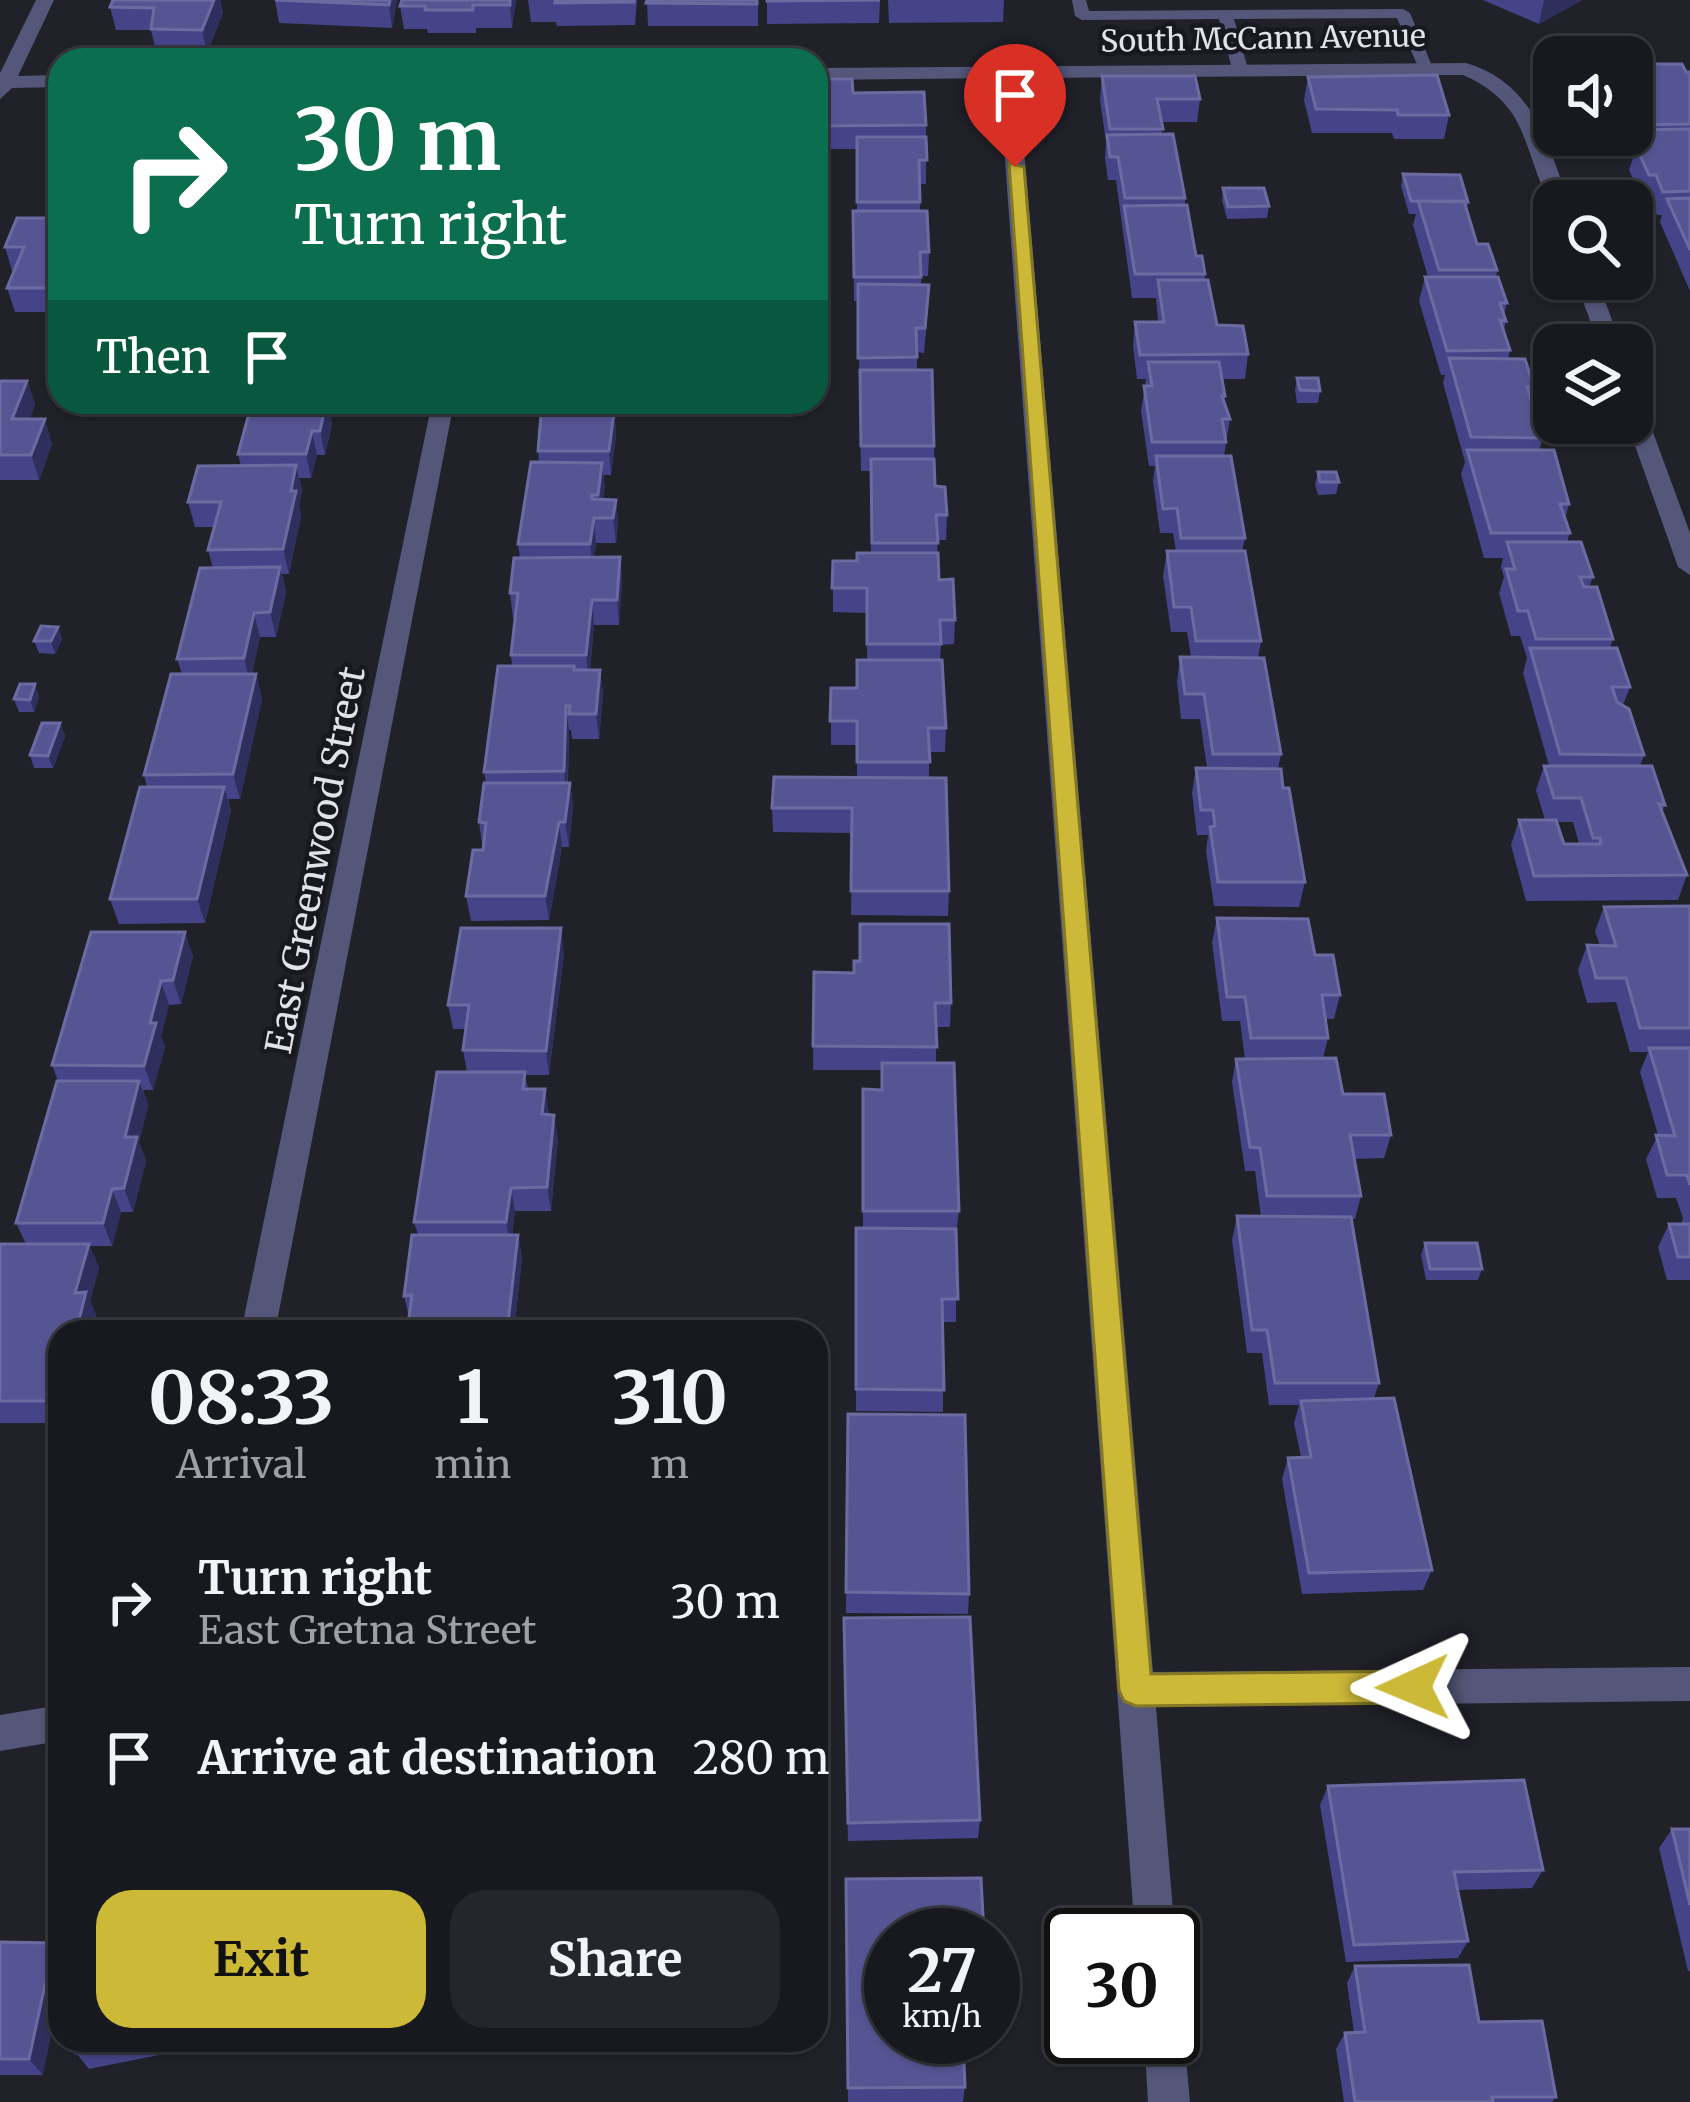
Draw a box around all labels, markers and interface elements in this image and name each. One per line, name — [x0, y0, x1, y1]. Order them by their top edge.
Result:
street label: South McCann Avenue — [1100, 16, 1426, 60]
map controls — [1533, 36, 1653, 444]
button: sound — [1533, 36, 1653, 156]
pin — [964, 44, 1066, 167]
icon: arrive — [982, 62, 1048, 128]
text: 30 m — [294, 87, 501, 193]
icon: right — [96, 96, 252, 252]
button: search — [1533, 180, 1653, 300]
text: Turn right — [294, 191, 567, 259]
icon: arrive — [234, 324, 300, 390]
button: layers — [1533, 324, 1653, 444]
text: Then — [96, 329, 210, 385]
street label: East Greenwood Street — [256, 663, 375, 1057]
text: 08:33 — [148, 1352, 334, 1443]
text: 1 — [456, 1352, 490, 1443]
text: 310 — [611, 1352, 728, 1443]
text: Arrival — [176, 1440, 306, 1489]
text: min — [434, 1440, 511, 1489]
text: m — [650, 1440, 689, 1489]
text: Turn right — [198, 1550, 432, 1606]
icon: right — [96, 1569, 162, 1635]
text: 30 m — [670, 1574, 780, 1630]
text: East Gretna Street — [198, 1606, 537, 1655]
position arrow — [1350, 1624, 1476, 1750]
icon: arrive — [96, 1725, 162, 1791]
text: Arrive at destination — [198, 1730, 656, 1786]
text: 280 m — [692, 1730, 830, 1786]
button: Exit — [96, 1890, 426, 2028]
button: Share — [450, 1890, 780, 2028]
speed limit sign: 30 — [1044, 1908, 1200, 2064]
text: 27 — [907, 1933, 977, 2008]
text: km/h — [902, 1997, 982, 2035]

